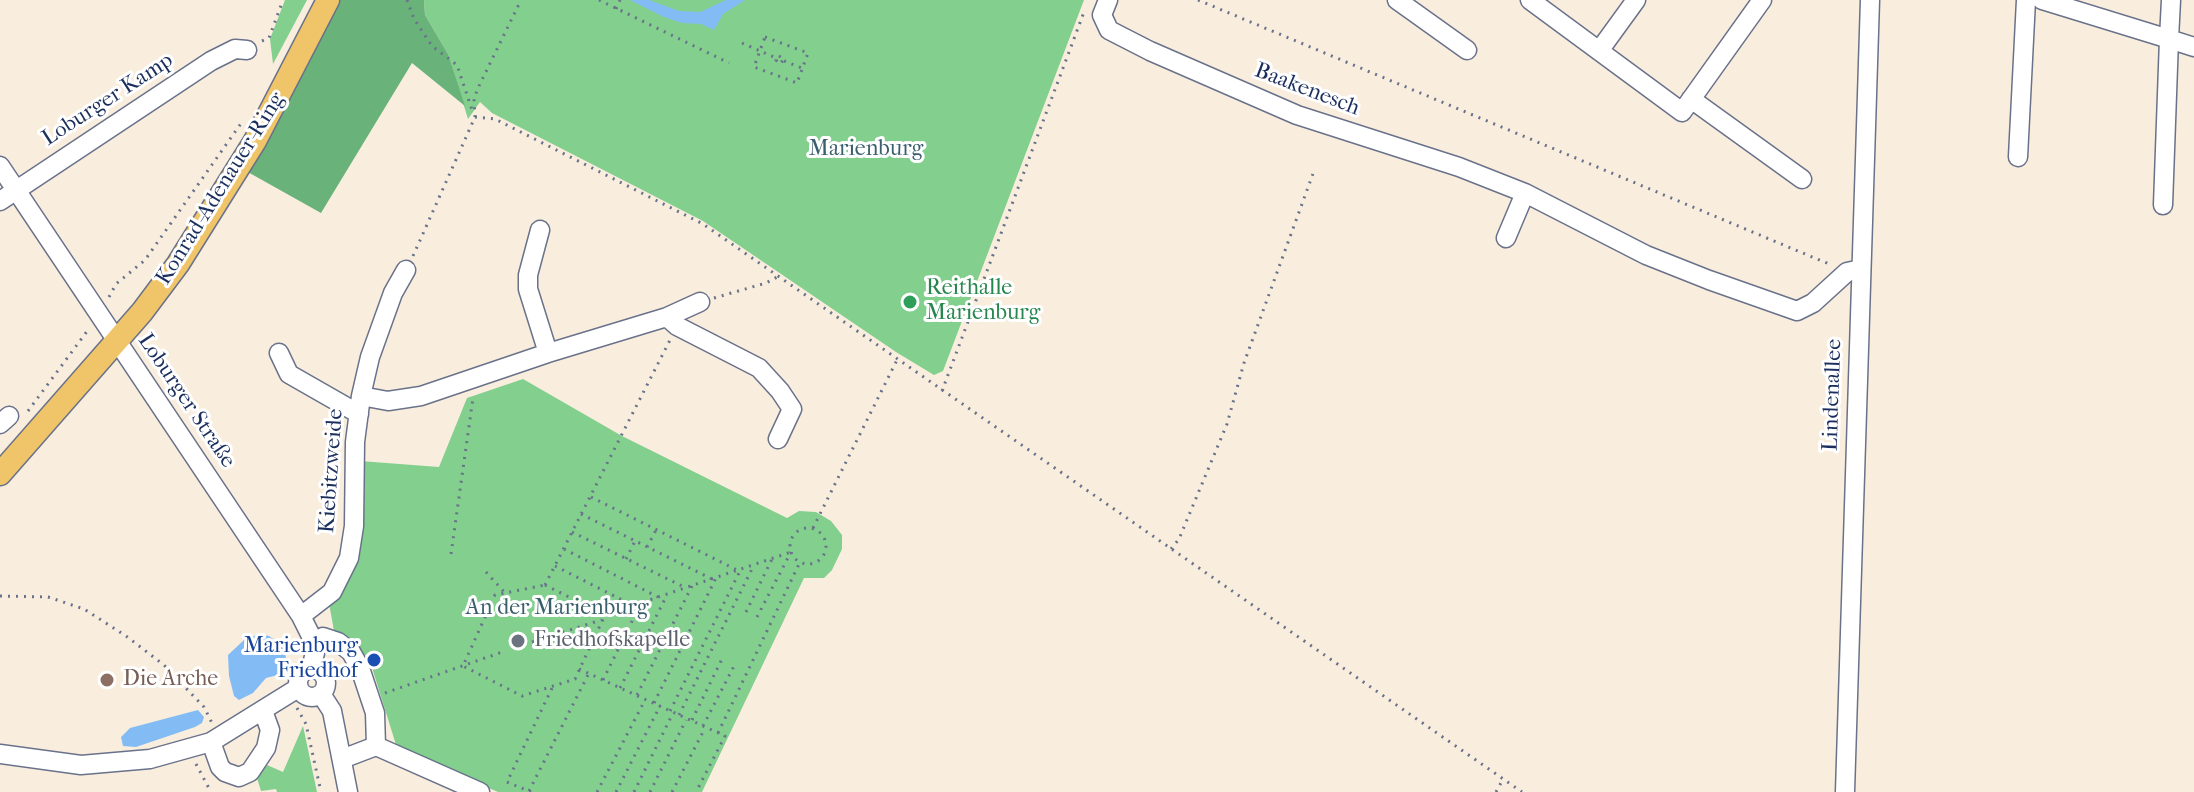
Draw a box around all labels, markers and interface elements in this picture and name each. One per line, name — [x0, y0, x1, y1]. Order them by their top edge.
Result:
street label: Loburger Kamp — [38, 48, 178, 152]
street label: Baakenesch — [1251, 58, 1363, 122]
street label: Konrad-Adenauer-Ring — [151, 88, 291, 290]
park label: Marienburg — [809, 137, 923, 163]
place label: Reithalle Marienburg — [926, 276, 1040, 328]
marker: Reithalle Marienburg — [901, 293, 919, 311]
street label: Loburger Straße — [131, 329, 241, 473]
street label: Lindenallee — [1818, 339, 1848, 451]
street label: Kiebitzweide — [314, 408, 350, 534]
park label: An der Marienburg — [465, 596, 649, 622]
place label: Friedhofskapelle — [534, 628, 690, 654]
marker: Friedhofskapelle — [509, 632, 527, 650]
place label: Marienburg Friedhof — [244, 634, 358, 686]
marker: Marienburg Friedhof — [365, 651, 383, 669]
place label: Die Arche — [123, 667, 218, 693]
marker: Die Arche — [98, 671, 116, 689]

